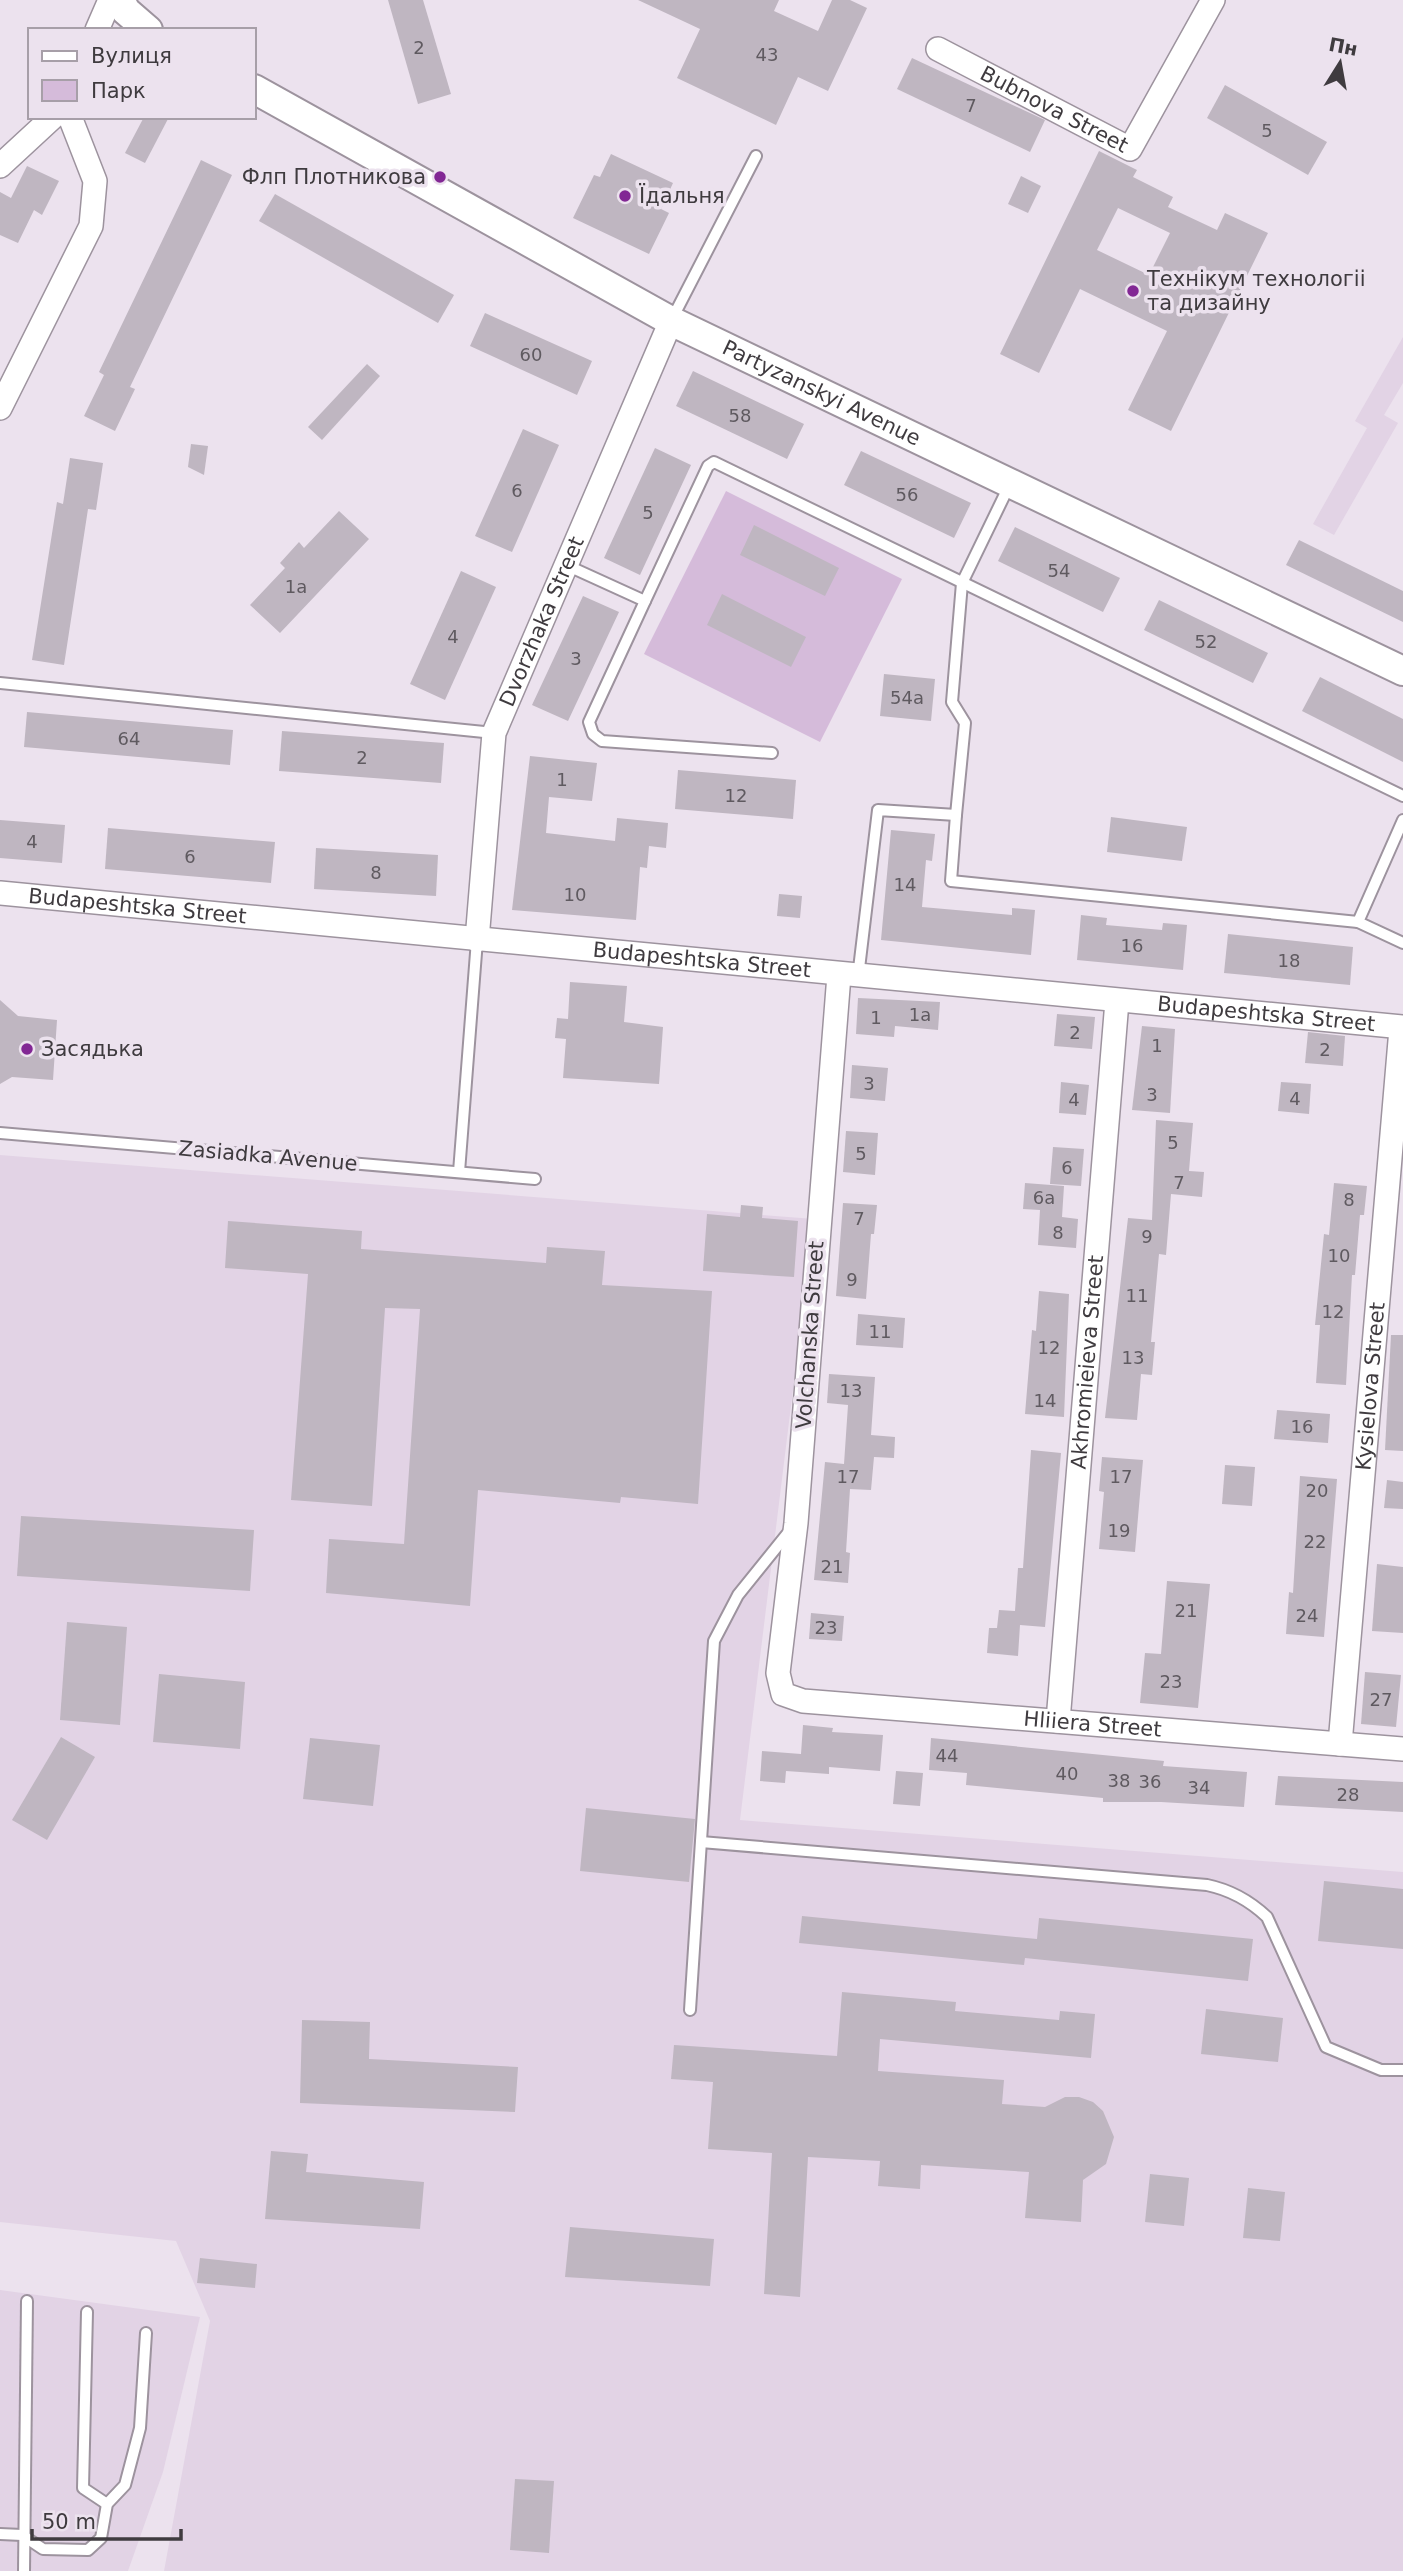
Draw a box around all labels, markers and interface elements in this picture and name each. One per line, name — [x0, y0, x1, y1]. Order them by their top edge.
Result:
legend — [28, 28, 256, 119]
north arrow — [1305, 28, 1375, 98]
text: Пн — [1327, 33, 1360, 60]
house number: 2 — [413, 37, 425, 58]
text: Вулиця — [91, 44, 172, 68]
house number: 43 — [756, 44, 778, 65]
street label: Bubnova Street — [976, 61, 1132, 158]
text: Парк — [91, 79, 146, 103]
house number: 7 — [965, 95, 977, 116]
house number: 5 — [1261, 120, 1273, 141]
place label: Флп Плотникова — [242, 165, 426, 189]
marker: Флп Плотникова — [432, 169, 448, 185]
place label: Їдальня — [639, 183, 725, 208]
marker: Їдальня — [617, 188, 633, 204]
place label: Технікум технологіі та дизайну — [1146, 267, 1366, 315]
marker: Технікум технологіі та дизайну — [1125, 283, 1141, 299]
street label: Partyzanskyi Avenue — [719, 335, 924, 450]
house number: 60 — [520, 344, 542, 365]
house number: 58 — [729, 405, 751, 426]
house number: 6 — [511, 480, 523, 501]
house number: 56 — [896, 484, 918, 505]
house number: 5 — [642, 502, 654, 523]
street label: Dvorzhaka Street — [495, 533, 589, 710]
house number: 54 — [1048, 560, 1070, 581]
house number: 1а — [285, 576, 307, 597]
house number: 4 — [447, 626, 459, 647]
house number: 52 — [1195, 631, 1217, 652]
house number: 3 — [570, 648, 582, 669]
house number: 54а — [890, 687, 924, 708]
house number: 64 — [118, 728, 140, 749]
house number: 2 — [356, 747, 368, 768]
house number: 1 — [556, 769, 568, 790]
house number: 12 — [725, 785, 747, 806]
house number: 4 — [26, 831, 38, 852]
house number: 6 — [184, 846, 196, 867]
house number: 8 — [370, 862, 382, 883]
house number: 14 — [894, 874, 916, 895]
street label: Budapeshtska Street — [27, 884, 247, 928]
house number: 10 — [564, 884, 586, 905]
house number: 16 — [1121, 935, 1143, 956]
street label: Budapeshtska Street — [592, 938, 812, 982]
house number: 18 — [1278, 950, 1300, 971]
street label: Budapeshtska Street — [1156, 992, 1376, 1036]
house number: 1а — [909, 1004, 931, 1025]
house number: 1 — [870, 1007, 882, 1028]
house number: 2 — [1069, 1022, 1081, 1043]
house number: 1 — [1151, 1035, 1163, 1056]
place label: Засядька — [41, 1037, 144, 1061]
house number: 2 — [1319, 1039, 1331, 1060]
marker: Засядька — [19, 1041, 35, 1057]
house number: 3 — [863, 1073, 875, 1094]
house number: 3 — [1146, 1084, 1158, 1105]
house number: 4 — [1289, 1088, 1301, 1109]
house number: 4 — [1068, 1089, 1080, 1110]
house number: 5 — [1167, 1132, 1179, 1153]
street label: Zasiadka Avenue — [177, 1136, 359, 1176]
house number: 5 — [855, 1143, 867, 1164]
house number: 6 — [1061, 1157, 1073, 1178]
house number: 7 — [1173, 1172, 1185, 1193]
house number: 6а — [1033, 1187, 1055, 1208]
house number: 8 — [1343, 1189, 1355, 1210]
house number: 7 — [853, 1208, 865, 1229]
house number: 8 — [1052, 1222, 1064, 1243]
house number: 9 — [1141, 1226, 1153, 1247]
street label: Volchanska Street — [791, 1240, 829, 1430]
house number: 10 — [1328, 1245, 1350, 1266]
street label: Akhromieieva Street — [1067, 1254, 1108, 1470]
house number: 9 — [846, 1269, 858, 1290]
house number: 11 — [1126, 1285, 1148, 1306]
house number: 12 — [1322, 1301, 1344, 1322]
street label: Kysielova Street — [1351, 1301, 1390, 1471]
house number: 11 — [869, 1321, 891, 1342]
house number: 12 — [1038, 1337, 1060, 1358]
house number: 13 — [1122, 1347, 1144, 1368]
house number: 13 — [840, 1380, 862, 1401]
house number: 14 — [1034, 1390, 1056, 1411]
house number: 16 — [1291, 1416, 1313, 1437]
house number: 17 — [837, 1466, 859, 1487]
house number: 17 — [1110, 1466, 1132, 1487]
house number: 20 — [1306, 1480, 1328, 1501]
house number: 19 — [1108, 1520, 1130, 1541]
house number: 22 — [1304, 1531, 1326, 1552]
house number: 21 — [821, 1556, 843, 1577]
house number: 21 — [1175, 1600, 1197, 1621]
house number: 24 — [1296, 1605, 1318, 1626]
house number: 23 — [815, 1617, 837, 1638]
house number: 23 — [1160, 1671, 1182, 1692]
house number: 27 — [1370, 1689, 1392, 1710]
street label: Hliiera Street — [1023, 1707, 1162, 1742]
house number: 44 — [936, 1745, 958, 1766]
house number: 40 — [1056, 1763, 1078, 1784]
house number: 38 — [1108, 1770, 1130, 1791]
house number: 36 — [1139, 1771, 1161, 1792]
house number: 34 — [1188, 1777, 1210, 1798]
house number: 28 — [1337, 1784, 1359, 1805]
scale bar — [32, 2498, 180, 2542]
text: 50 m — [42, 2510, 96, 2534]

